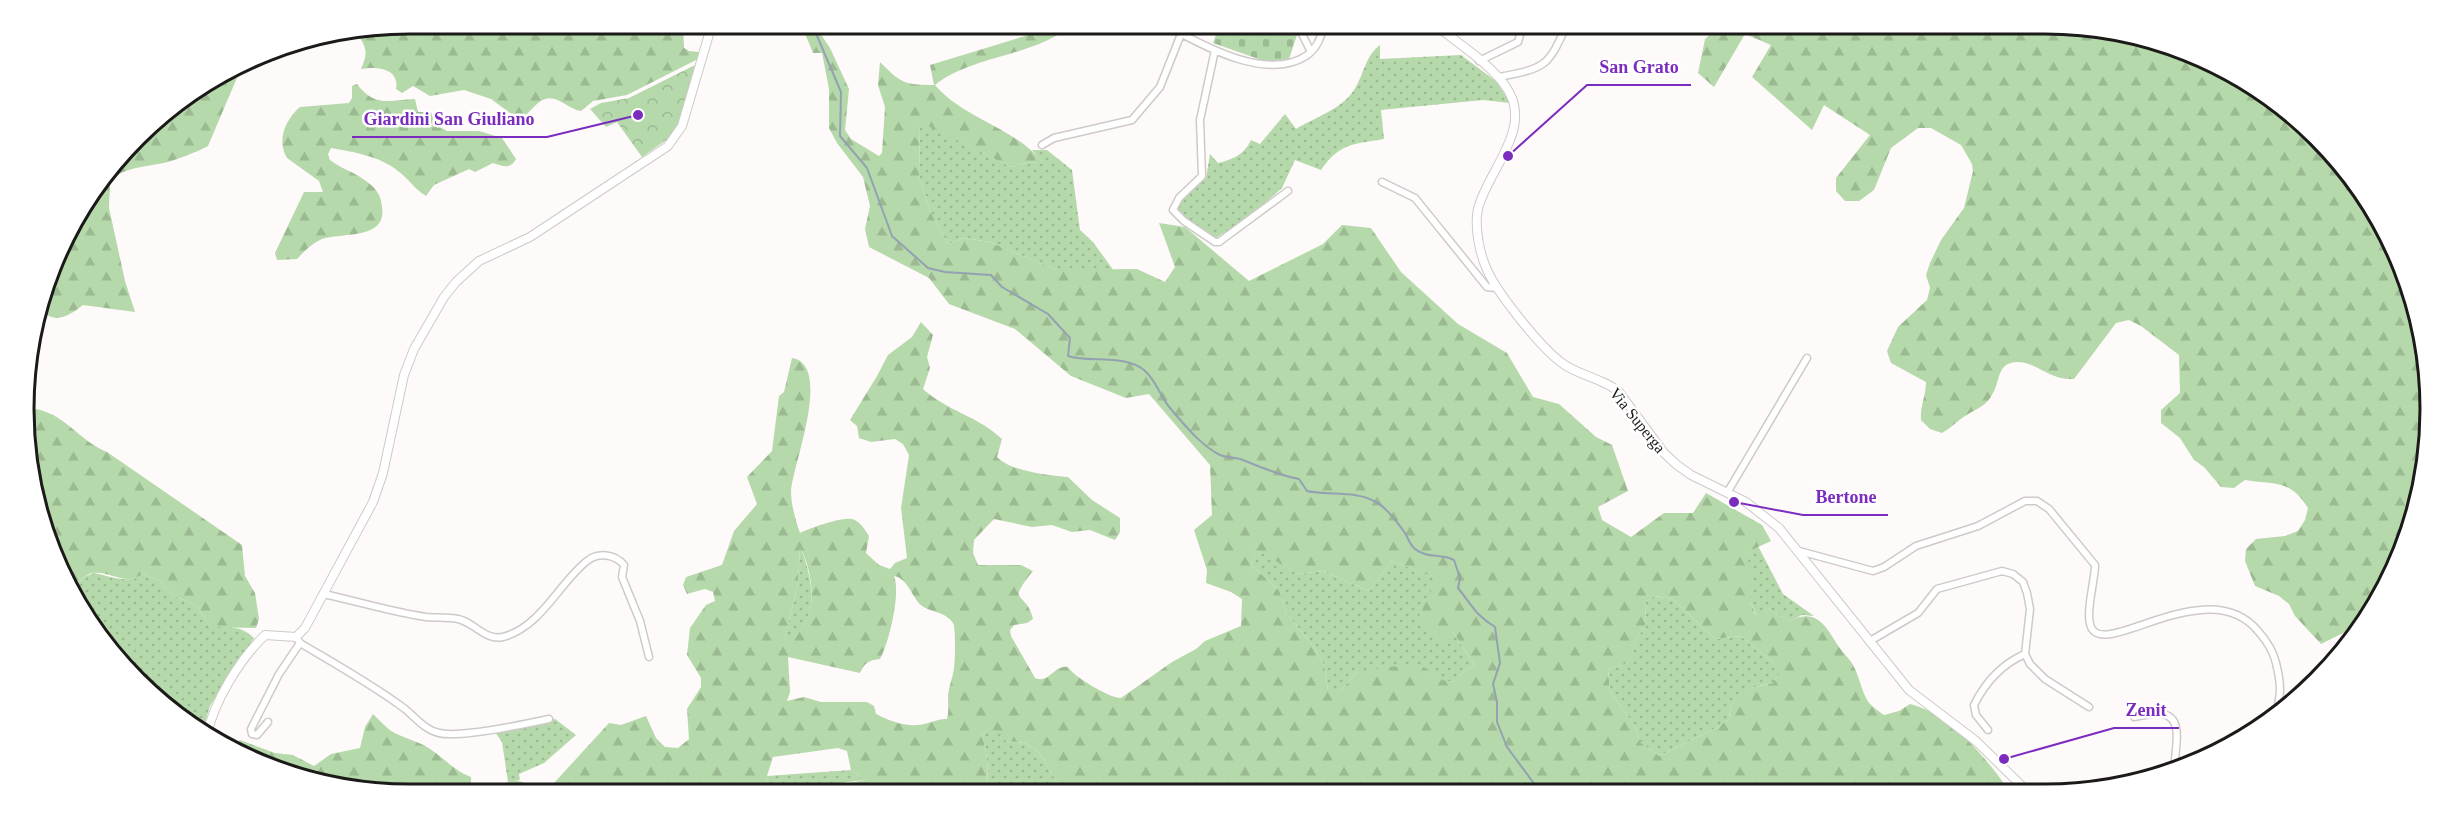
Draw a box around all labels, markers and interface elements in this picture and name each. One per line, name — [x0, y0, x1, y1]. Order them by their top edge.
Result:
callout: San Grato — [1587, 49, 1691, 85]
text: San Grato — [1599, 57, 1679, 77]
callout: Giardini San Giuliano — [352, 101, 547, 137]
text: Giardini San Giuliano — [363, 109, 535, 129]
street label: Via Superga — [1606, 385, 1669, 457]
callout: Bertone — [1803, 479, 1888, 515]
text: Bertone — [1816, 487, 1876, 507]
callout: Zenit — [2114, 692, 2179, 728]
text: Zenit — [2125, 700, 2167, 720]

